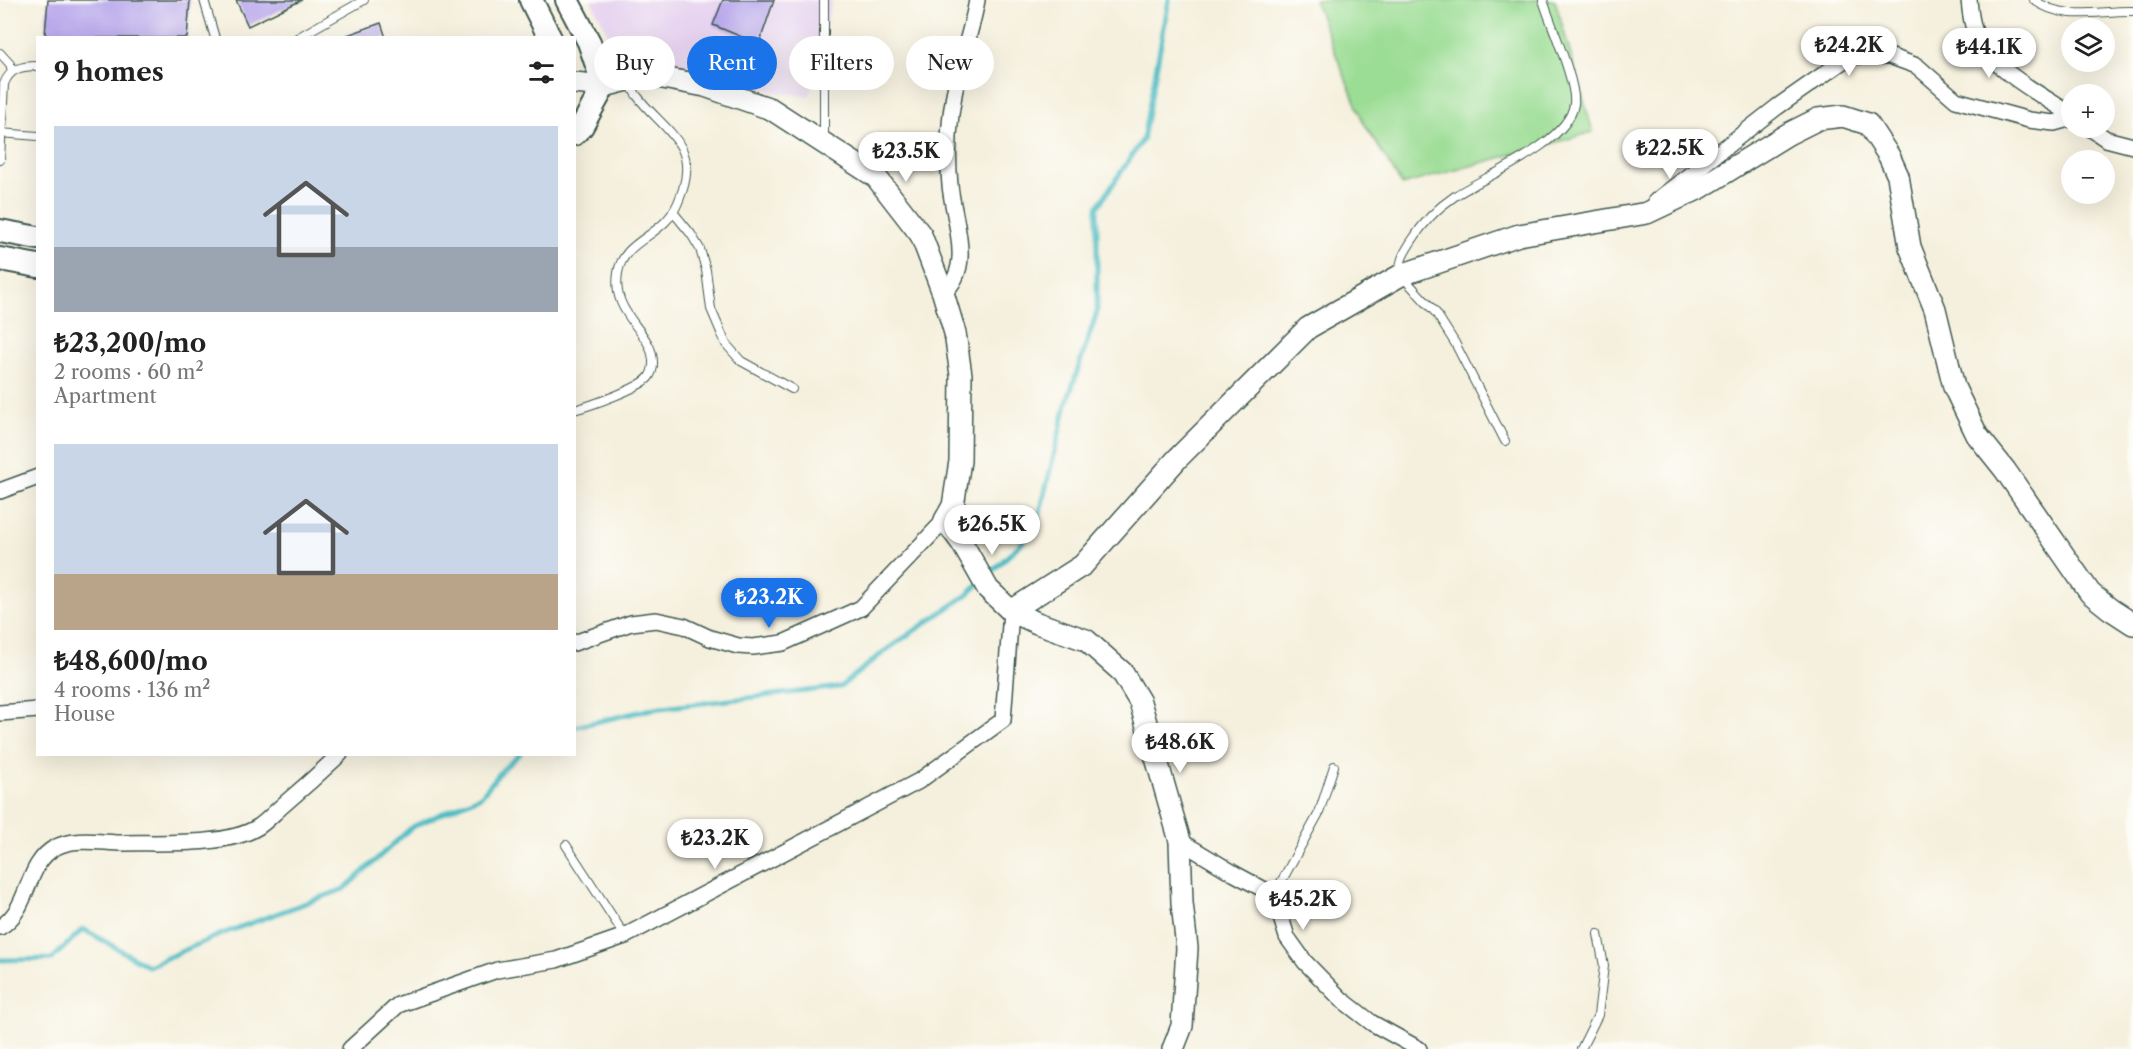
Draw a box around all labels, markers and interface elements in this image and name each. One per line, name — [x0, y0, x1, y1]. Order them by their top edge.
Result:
map controls — [2061, 18, 2115, 204]
button: layers — [2061, 18, 2115, 72]
pin: ₺24.2K — [1800, 26, 1898, 77]
pin: ₺44.1K — [1940, 28, 2038, 79]
text: ₺24.2K — [1815, 33, 1883, 57]
text: ₺44.1K — [1956, 35, 2022, 59]
chip: Buy — [594, 36, 675, 90]
chip: Rent — [687, 36, 777, 90]
chip: Filters — [789, 36, 894, 90]
chip: New — [906, 36, 994, 90]
text: 9 homes — [54, 56, 164, 88]
icon: filters — [525, 56, 558, 89]
button: + — [2061, 84, 2115, 138]
pin: ₺22.5K — [1621, 129, 1719, 180]
pin: ₺23.5K — [857, 132, 955, 183]
text: ₺22.5K — [1636, 136, 1704, 160]
text: ₺23.5K — [872, 139, 940, 163]
button: − — [2061, 150, 2115, 204]
icon: home — [252, 165, 360, 273]
text: ₺23,200/mo — [54, 327, 206, 359]
text: 2 rooms · 60 m² — [54, 360, 204, 384]
text: Apartment — [54, 384, 157, 408]
icon: home — [252, 483, 360, 591]
pin: ₺26.5K — [943, 505, 1041, 556]
text: ₺26.5K — [958, 512, 1026, 536]
pin: ₺23.2K — [720, 578, 818, 629]
text: ₺23.2K — [735, 585, 803, 609]
text: ₺48,600/mo — [54, 645, 208, 677]
text: 4 rooms · 136 m² — [54, 678, 210, 702]
text: House — [54, 702, 115, 726]
pin: ₺48.6K — [1131, 723, 1229, 774]
text: ₺48.6K — [1145, 730, 1215, 754]
pin: ₺23.2K — [666, 819, 764, 870]
text: ₺23.2K — [681, 826, 749, 850]
pin: ₺45.2K — [1254, 880, 1352, 931]
text: ₺45.2K — [1269, 887, 1337, 911]

